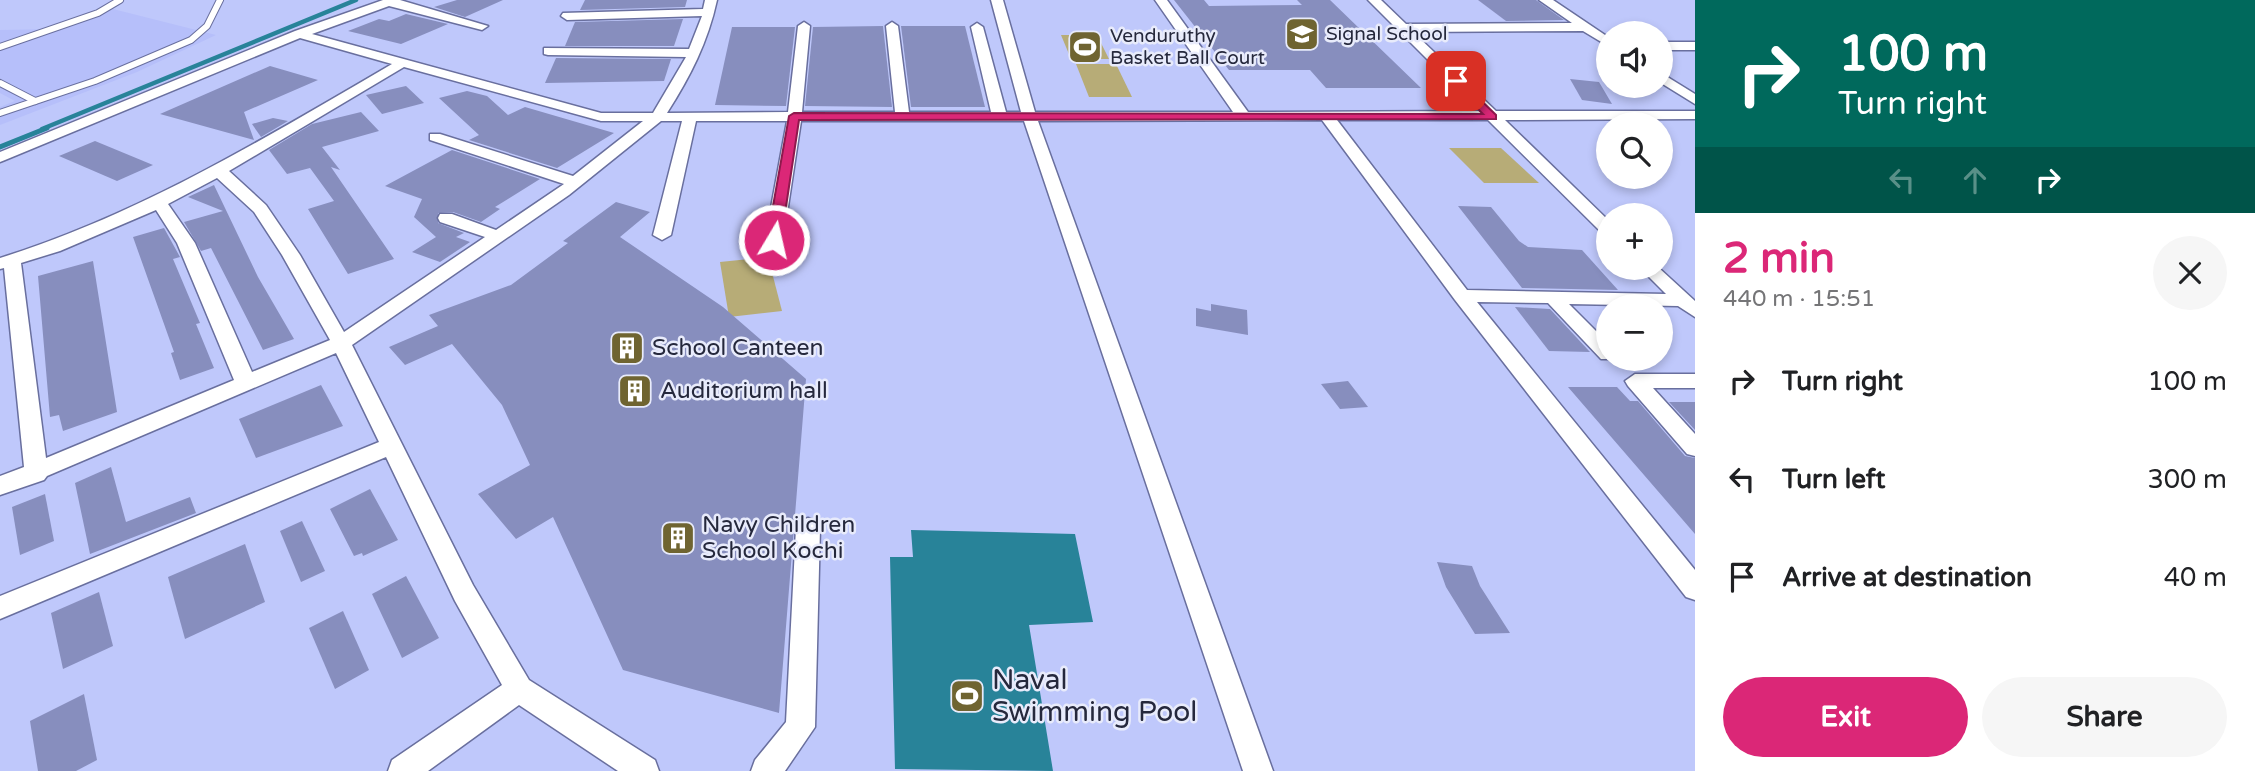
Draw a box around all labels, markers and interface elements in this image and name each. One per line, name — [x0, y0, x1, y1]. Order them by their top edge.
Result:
school or university icon: Signal School — [1283, 15, 1321, 53]
map controls — [1596, 21, 1673, 371]
button: sound — [1596, 21, 1673, 98]
place label: Signal School — [1326, 23, 1447, 45]
place label: Venduruthy Basket Ball Court — [1110, 25, 1265, 69]
text: 100 m — [1838, 25, 1988, 84]
sports icon: Venduruthy Basket Ball Court — [1066, 28, 1104, 66]
icon: right — [1723, 28, 1814, 119]
pin — [1426, 51, 1486, 111]
icon: arrive — [1437, 62, 1475, 100]
text: Turn right — [1838, 85, 1987, 123]
button: search — [1596, 112, 1673, 189]
icon: left — [1883, 161, 1921, 199]
icon: ahead — [1956, 161, 1994, 199]
icon: right — [2029, 161, 2067, 199]
position arrow — [737, 203, 811, 277]
button: + — [1596, 203, 1673, 280]
text: 2 min — [1723, 233, 1835, 284]
button: close — [2153, 236, 2227, 310]
text: 440 m · 15:51 — [1723, 285, 1875, 313]
button: − — [1596, 294, 1673, 371]
building icon: School Canteen — [608, 329, 646, 367]
place label: School Canteen — [652, 334, 823, 362]
icon: right — [1723, 362, 1761, 400]
text: Turn right — [1782, 366, 1903, 397]
text: 100 m — [2147, 366, 2227, 397]
building icon: Auditorium hall — [616, 372, 654, 410]
place label: Auditorium hall — [660, 377, 828, 405]
icon: left — [1723, 460, 1761, 498]
text: Turn left — [1782, 464, 1885, 495]
text: 300 m — [2147, 464, 2227, 495]
place label: Navy Children School Kochi — [702, 511, 855, 565]
building icon: Navy Children School Kochi — [659, 519, 697, 557]
icon: arrive — [1723, 558, 1761, 596]
text: Arrive at destination — [1782, 562, 2032, 593]
text: 40 m — [2164, 562, 2227, 593]
place label: Naval Swimming Pool — [992, 663, 1197, 729]
sports icon: Naval Swimming Pool — [948, 677, 986, 715]
button: Exit — [1723, 677, 1968, 757]
button: Share — [1982, 677, 2227, 757]

